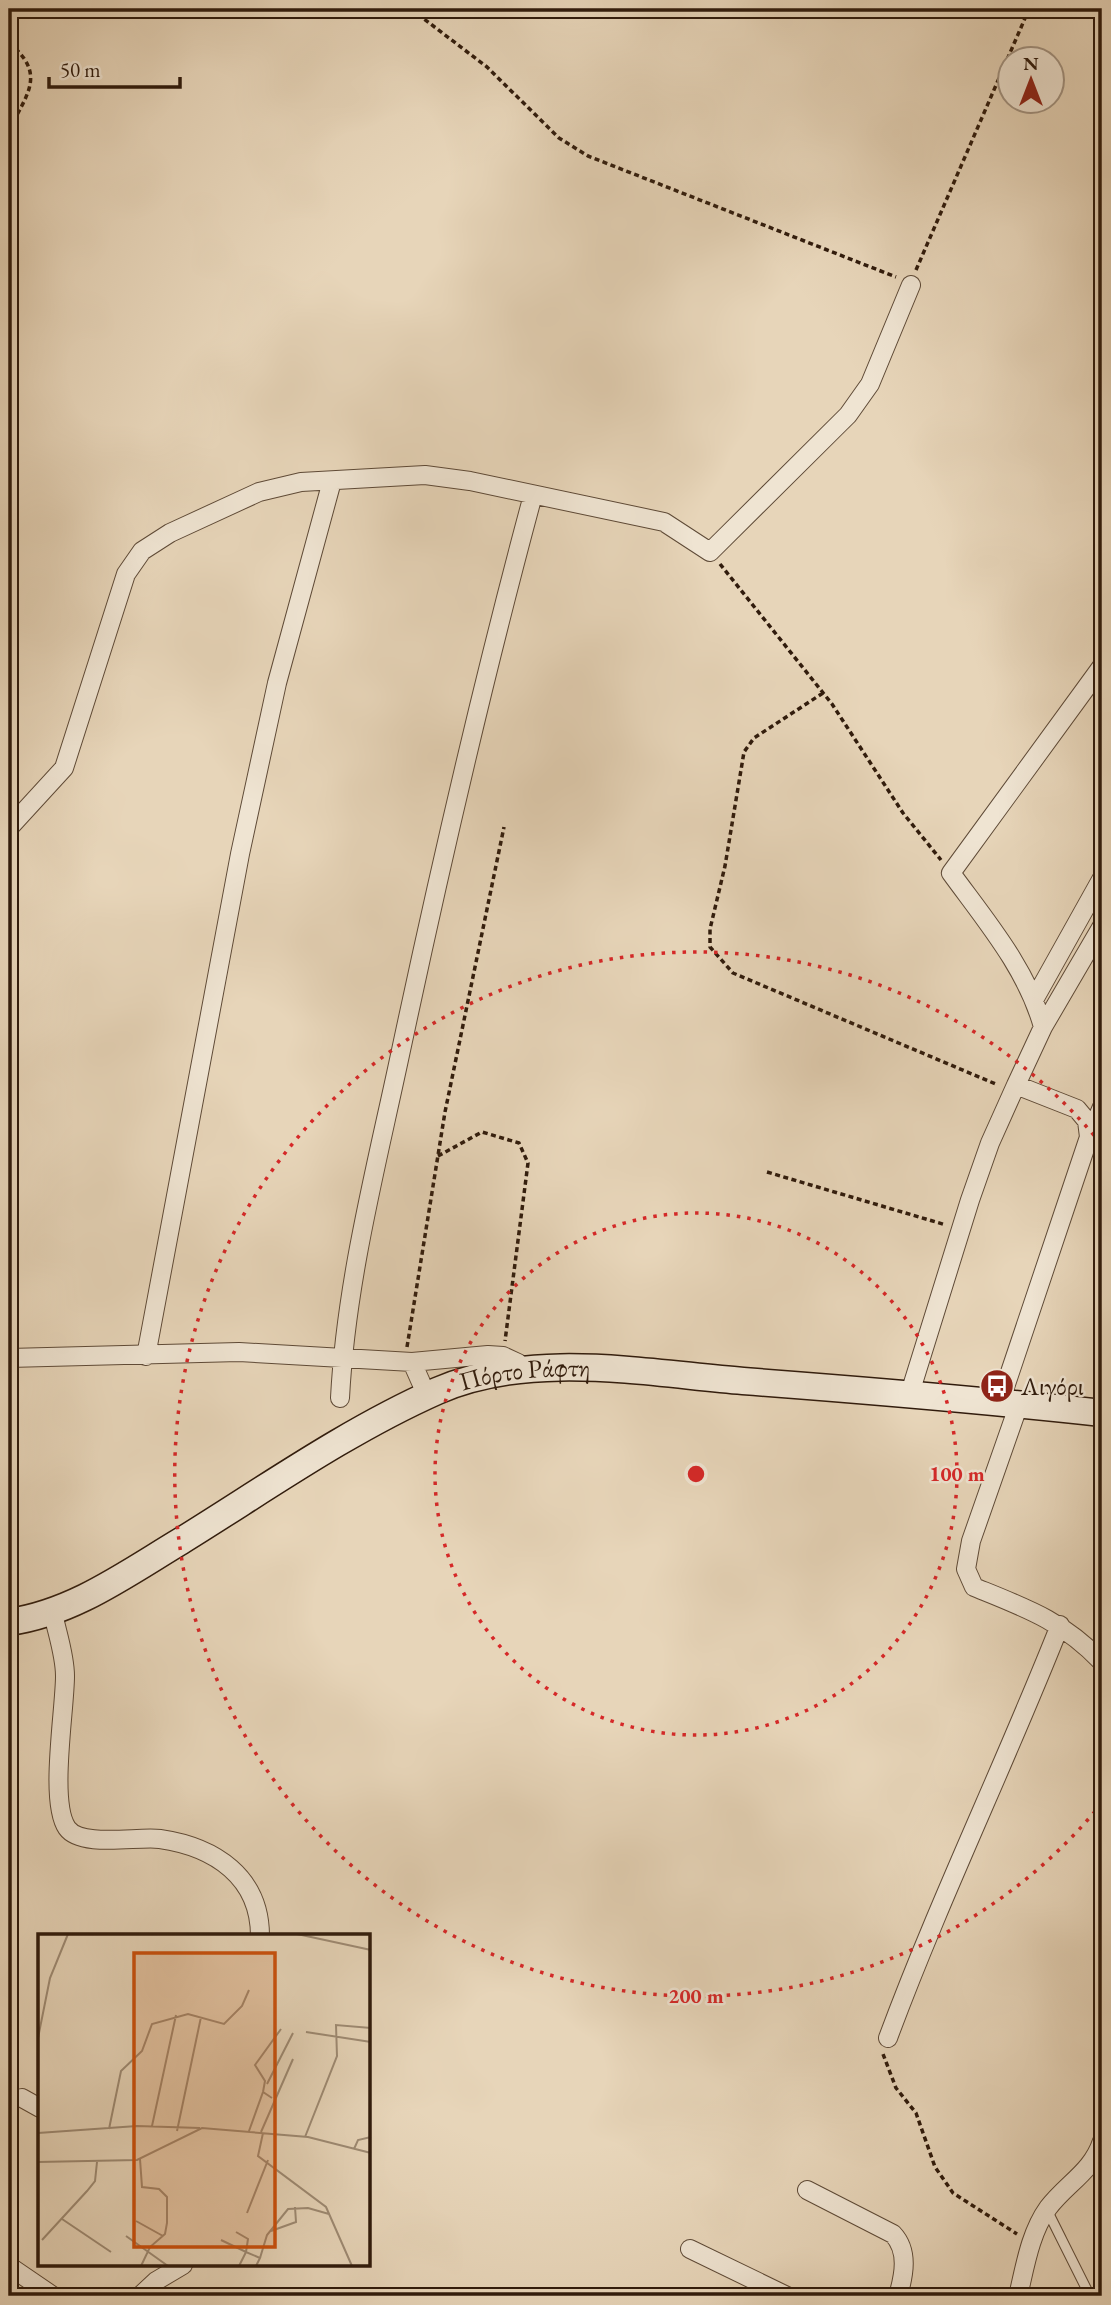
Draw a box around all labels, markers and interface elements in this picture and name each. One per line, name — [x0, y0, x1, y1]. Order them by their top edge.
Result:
scale bar — [49, 46, 180, 90]
north arrow — [996, 46, 1066, 116]
text: N — [1023, 51, 1039, 76]
text: 50 m — [60, 56, 101, 83]
street label: Πόρτο Ράφτη — [455, 1350, 591, 1399]
bus stop icon: Λιγόρι — [978, 1367, 1016, 1405]
place label: Λιγόρι — [1020, 1369, 1084, 1403]
text: 100 m — [929, 1460, 985, 1487]
centre of rings — [684, 1462, 708, 1486]
inset map — [38, 1934, 371, 2266]
text: 200 m — [668, 1982, 724, 2009]

